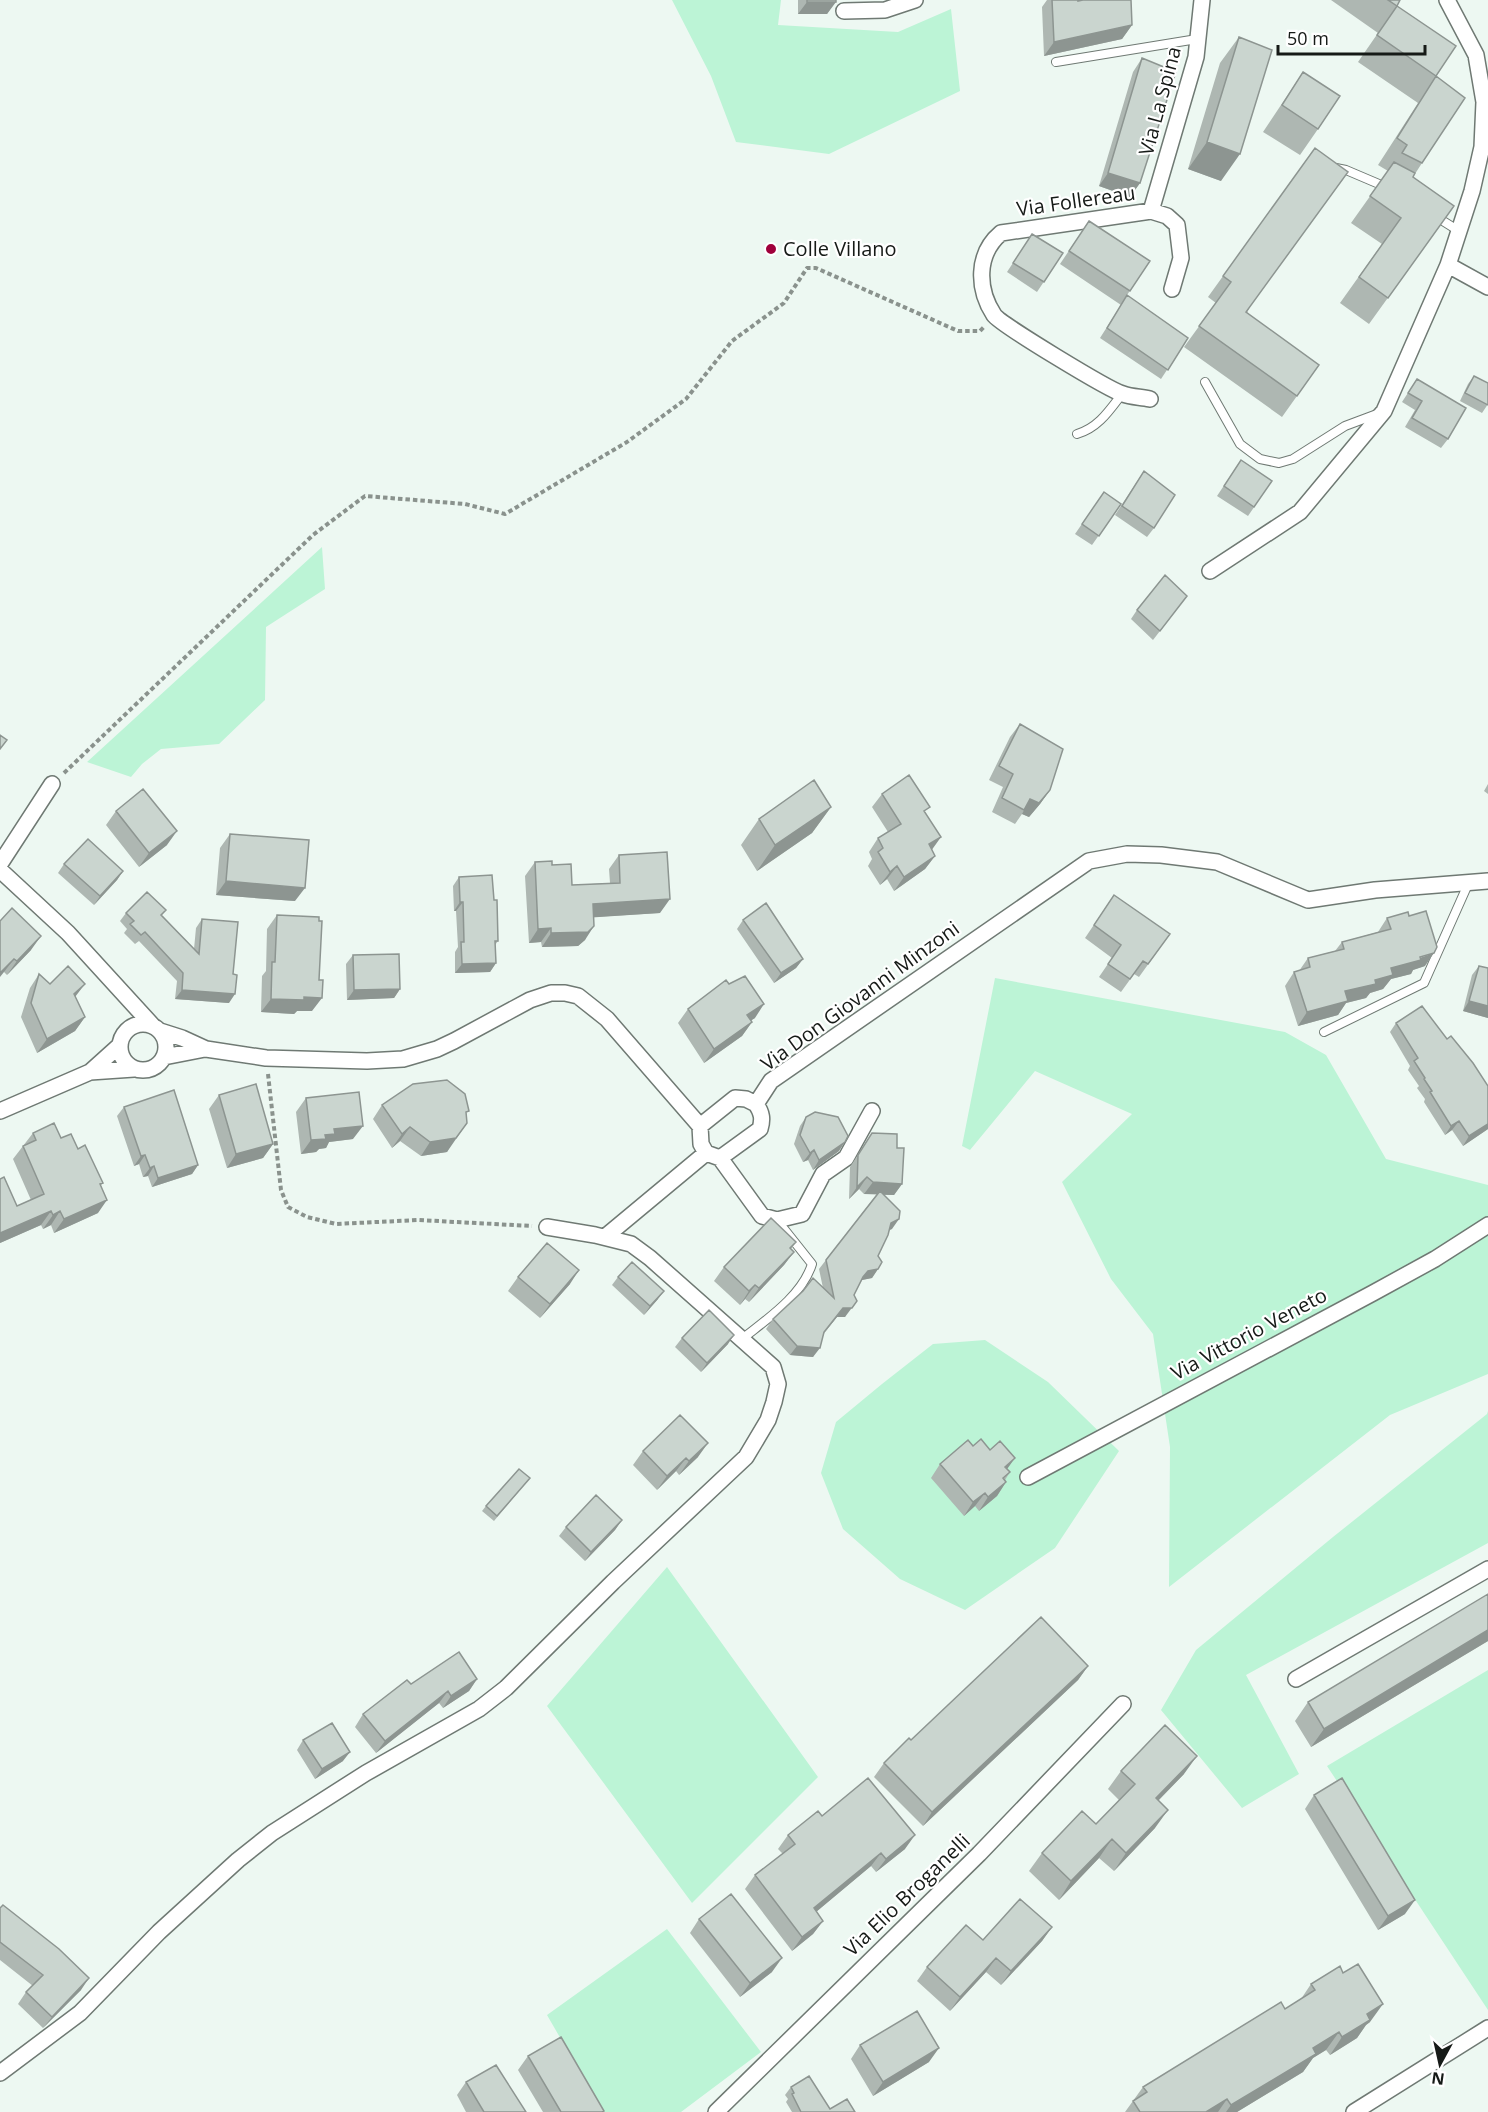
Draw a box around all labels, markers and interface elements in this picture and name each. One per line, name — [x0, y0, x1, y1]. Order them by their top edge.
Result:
scale bar — [1278, 18, 1425, 56]
text: 50 m — [1287, 26, 1329, 50]
street label: Via La Spina — [1132, 43, 1187, 158]
street label: Via Follereau — [1015, 179, 1137, 222]
place label: Colle Villano — [783, 235, 897, 262]
marker: Colle Villano — [764, 242, 778, 256]
street label: Via Don Giovanni Minzoni — [755, 914, 964, 1077]
street label: Via Vittorio Veneto — [1166, 1281, 1331, 1386]
street label: Via Elio Broganelli — [838, 1827, 976, 1962]
north arrow — [1410, 2034, 1470, 2094]
text: N — [1430, 2067, 1446, 2091]

